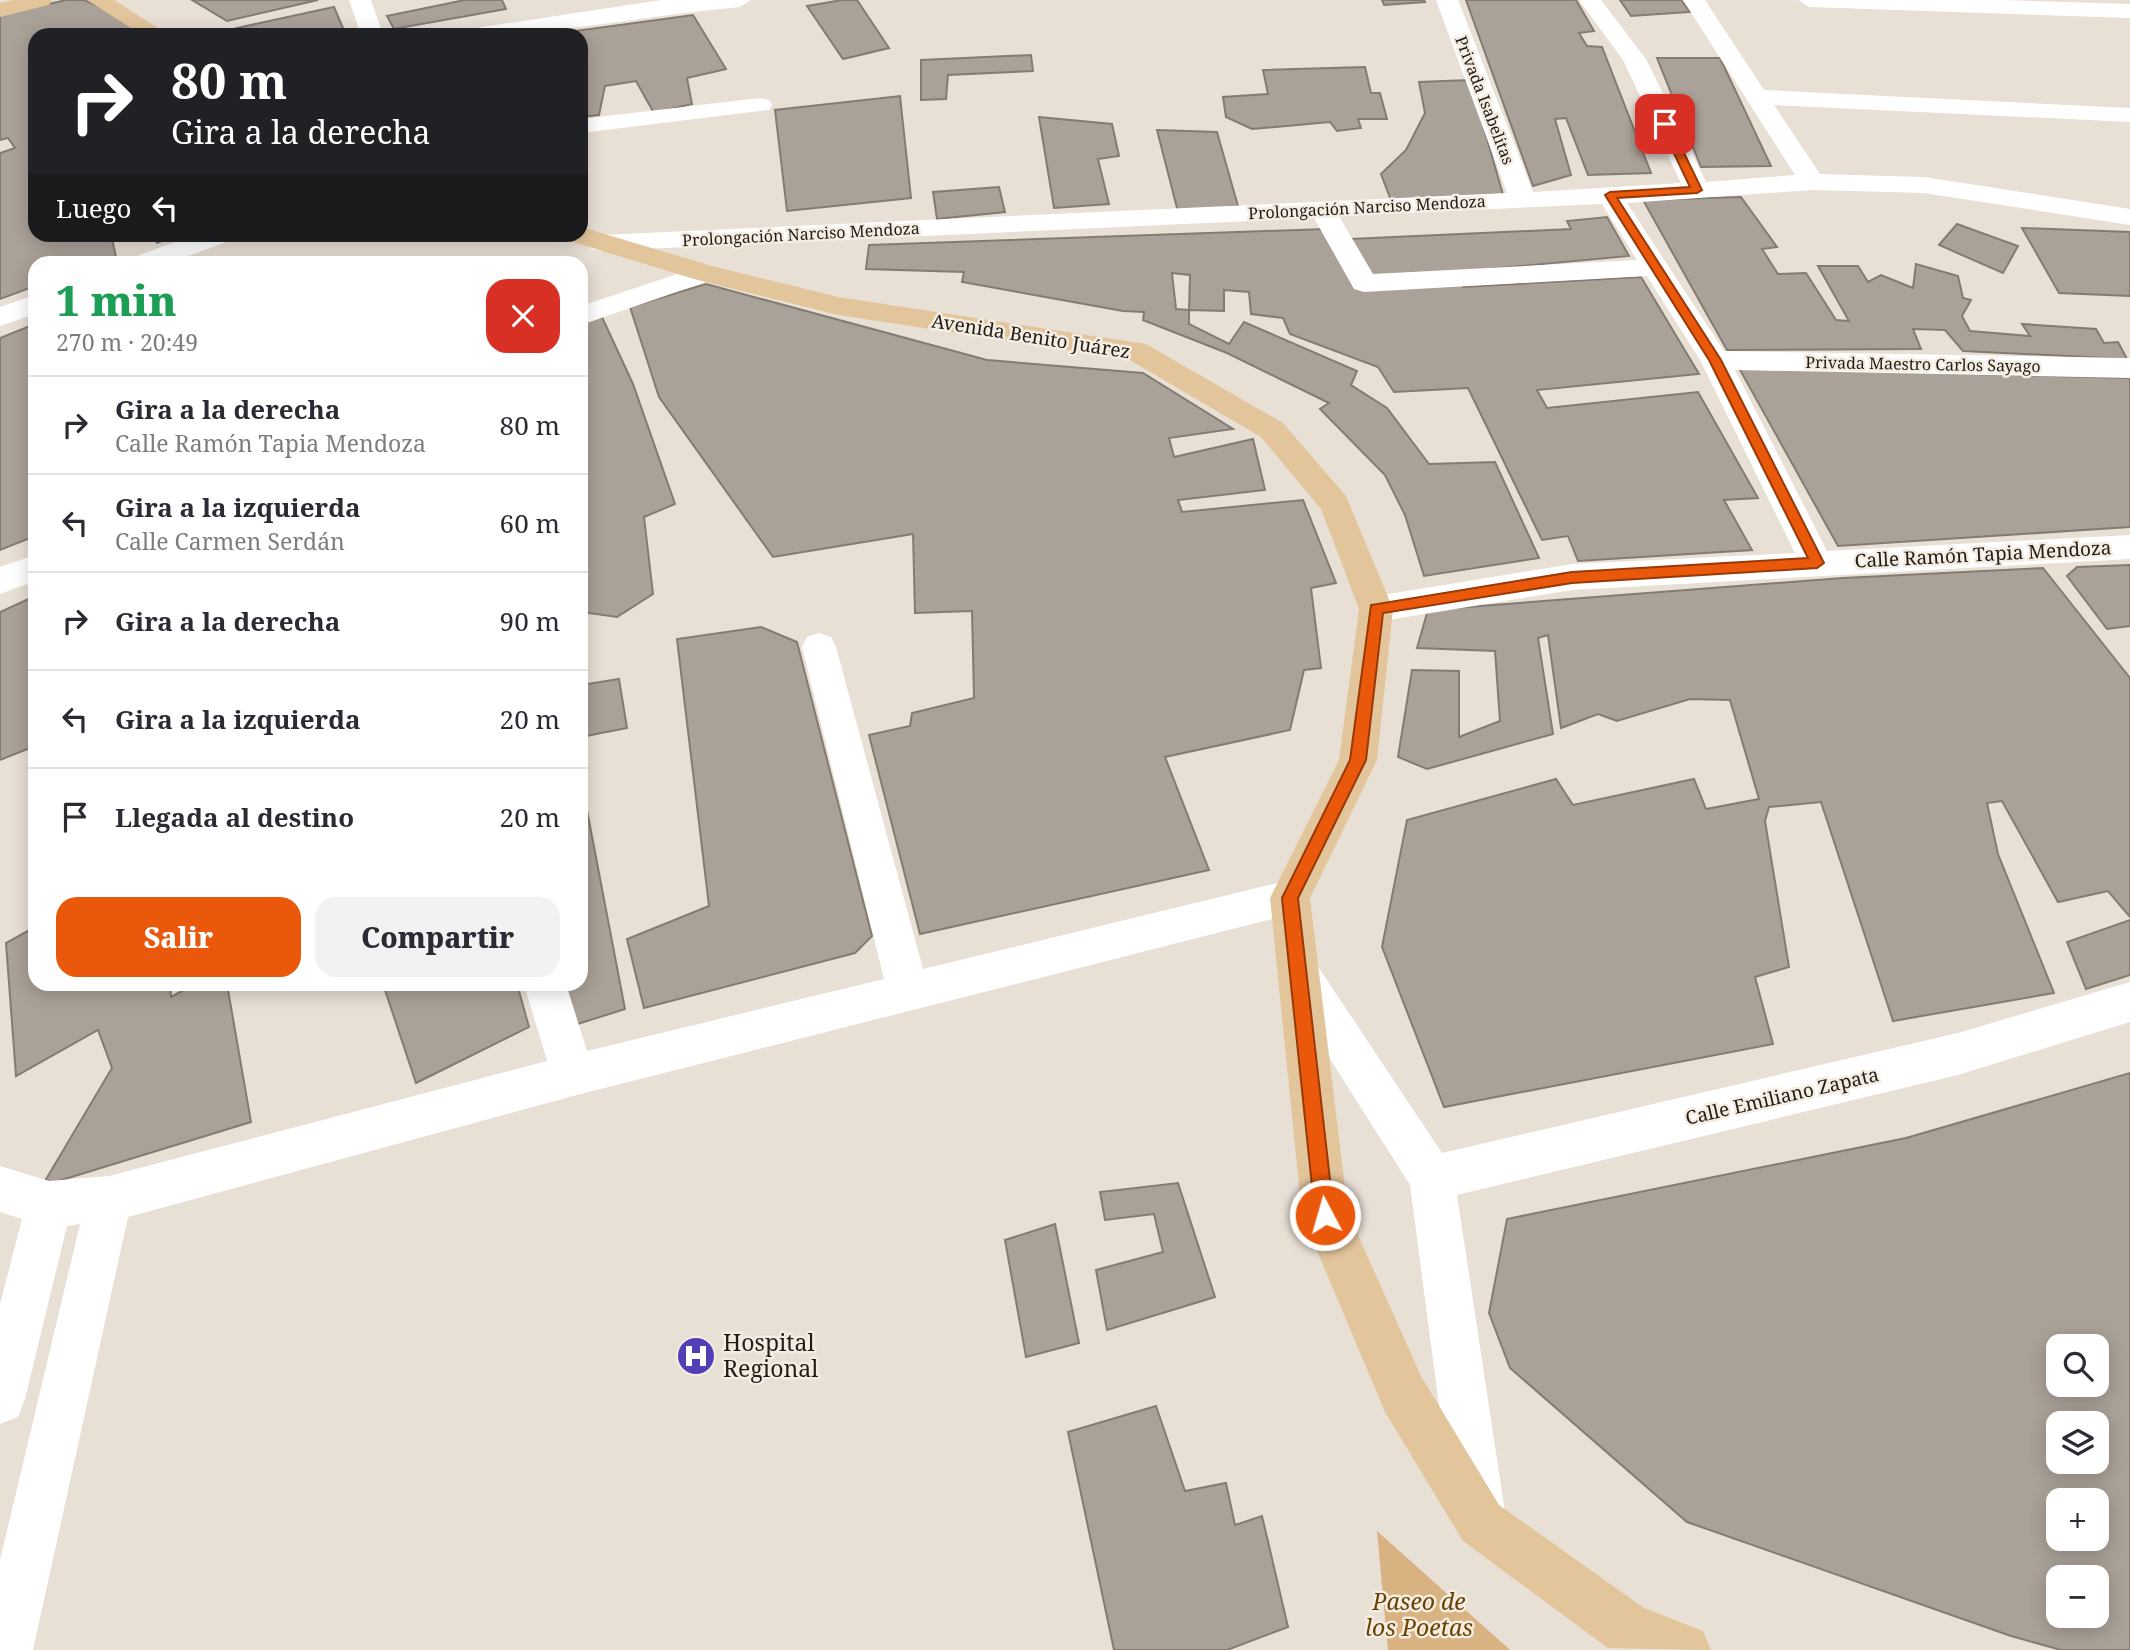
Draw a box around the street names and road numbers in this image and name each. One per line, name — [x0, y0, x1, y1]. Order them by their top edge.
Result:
street label: Privada Isabelitas — [1450, 33, 1520, 167]
street label: Prolongación Narciso Mendoza — [1248, 190, 1486, 224]
street label: Prolongación Narciso Mendoza — [682, 217, 920, 251]
street label: Avenida Benito Juárez — [930, 307, 1132, 365]
street label: Privada Maestro Carlos Sayago — [1805, 351, 2041, 377]
street label: Calle Ramón Tapia Mendoza — [1854, 534, 2112, 574]
street label: Calle Emiliano Zapata — [1683, 1061, 1881, 1131]

